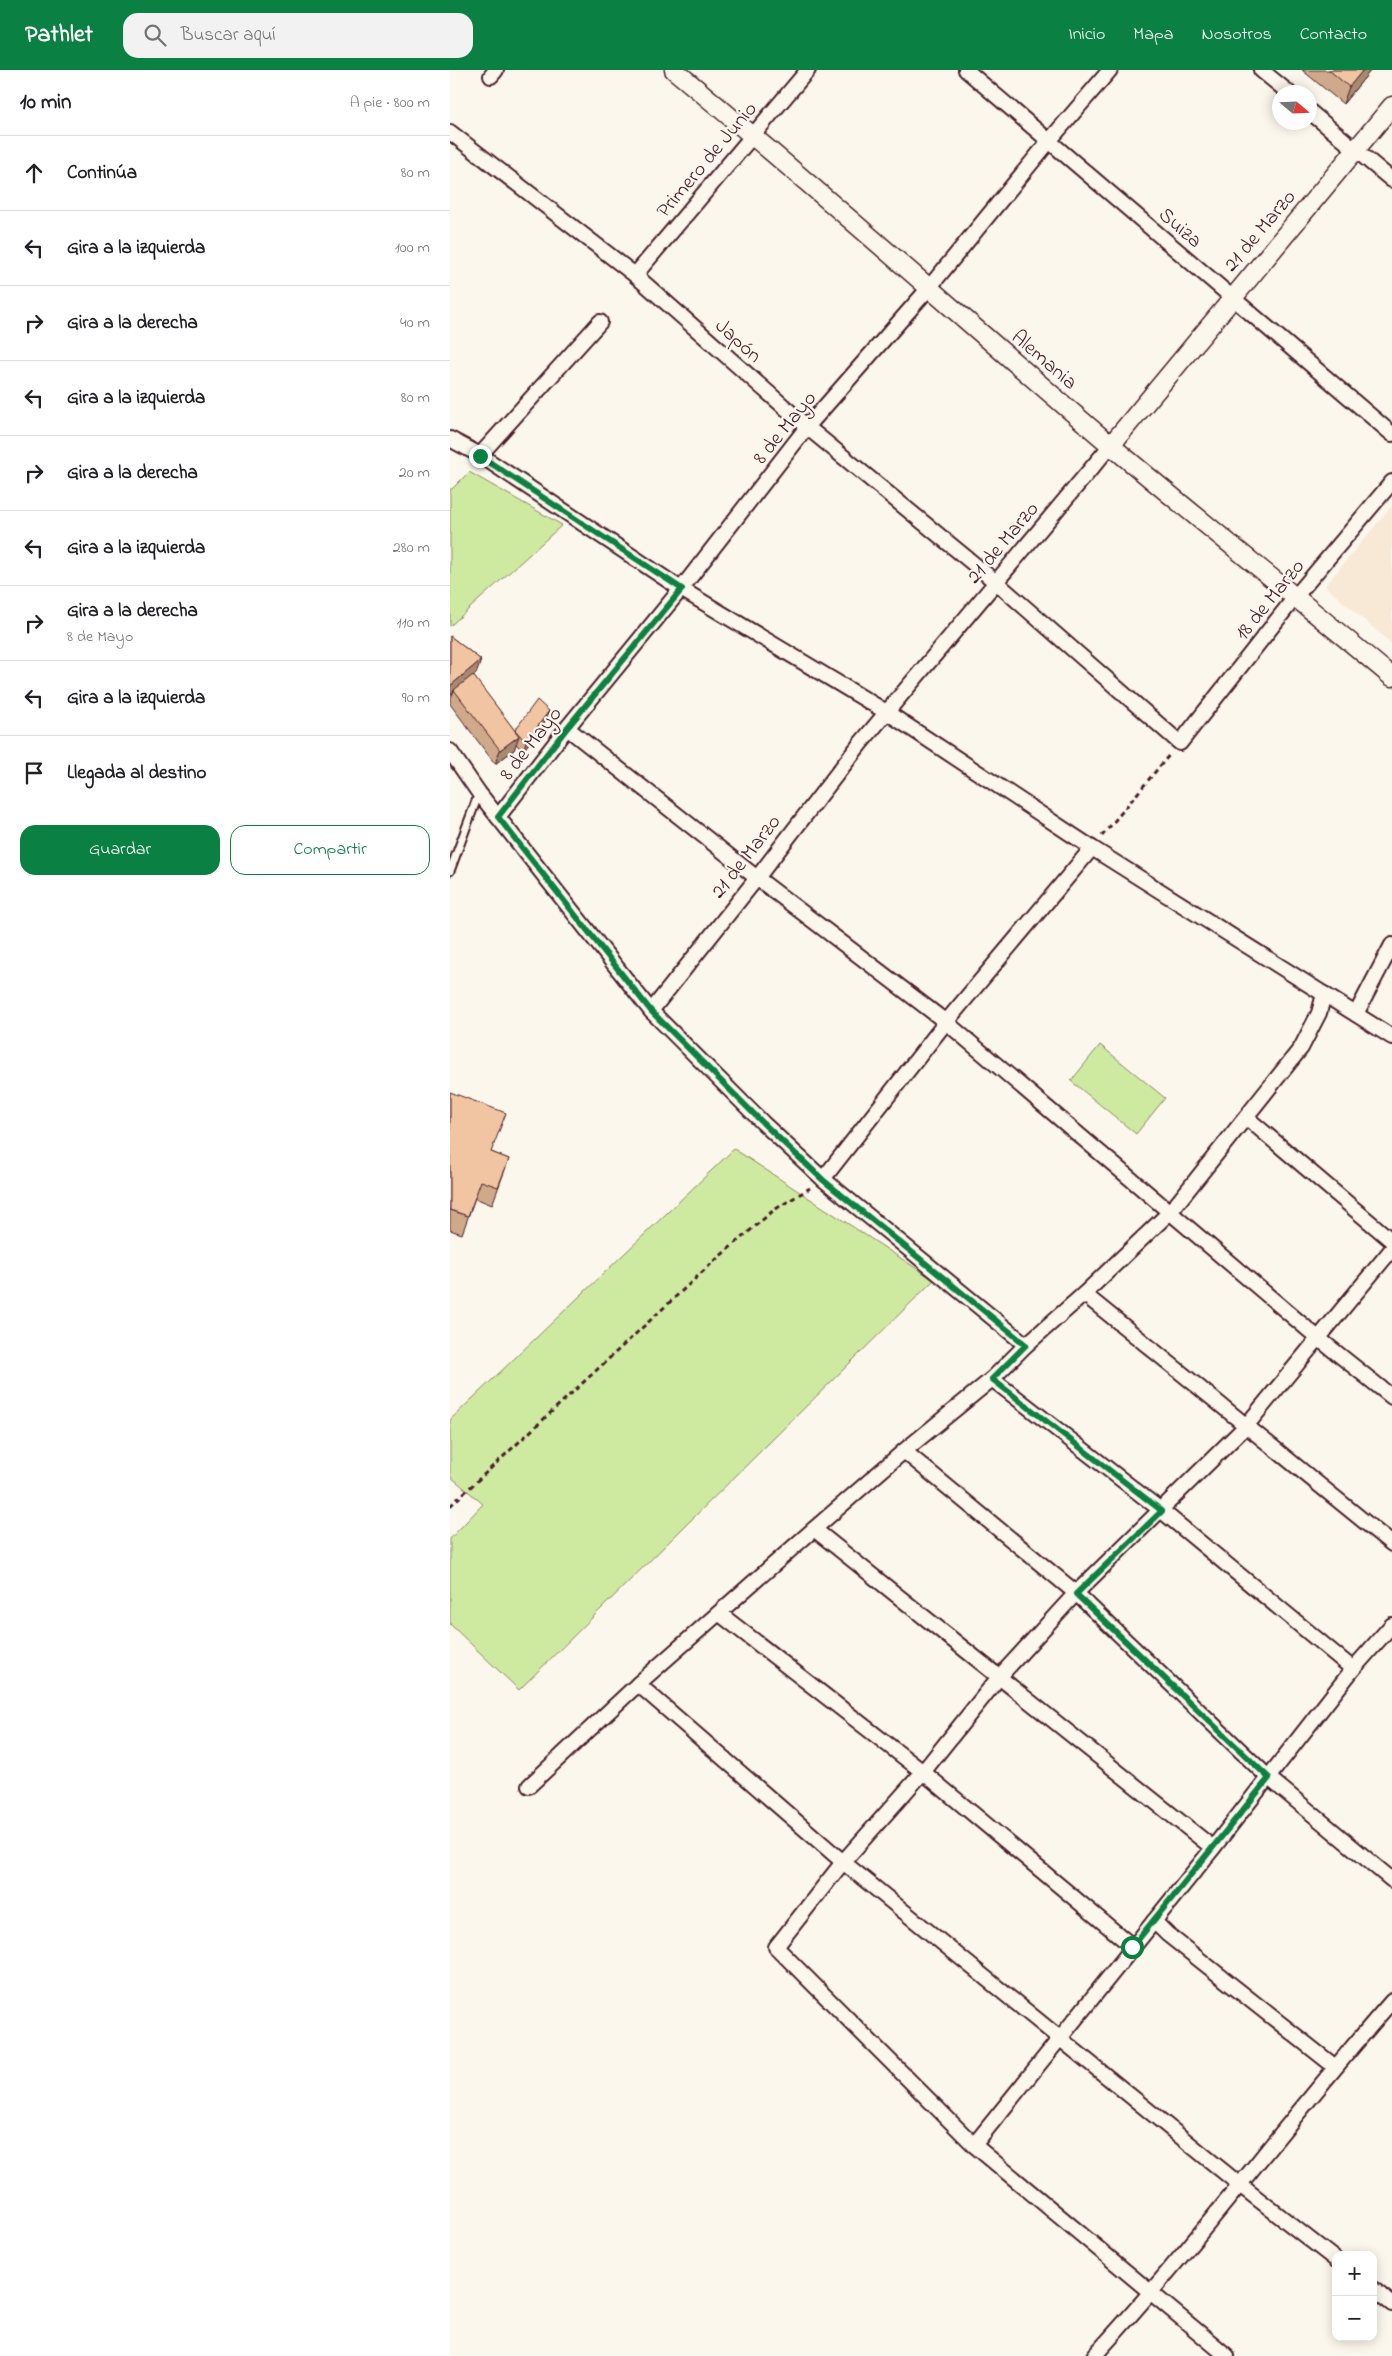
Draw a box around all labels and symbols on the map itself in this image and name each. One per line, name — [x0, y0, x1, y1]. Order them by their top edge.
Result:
north arrow — [1272, 85, 1317, 130]
street label: Primero de Junio — [650, 96, 765, 225]
street label: 21 de Marzo — [1217, 184, 1304, 279]
street label: Suiza — [1151, 201, 1208, 256]
street label: Japón — [707, 312, 768, 371]
street label: Alemania — [1004, 323, 1083, 398]
street label: 8 de Mayo — [747, 385, 826, 473]
route end — [469, 445, 492, 468]
street label: 21 de Marzo — [960, 496, 1047, 591]
street label: 18 de Marzo — [1229, 553, 1313, 647]
street label: 8 de Mayo — [493, 701, 572, 789]
street label: 21 de Marzo — [704, 809, 789, 906]
route start — [1121, 1936, 1144, 1959]

